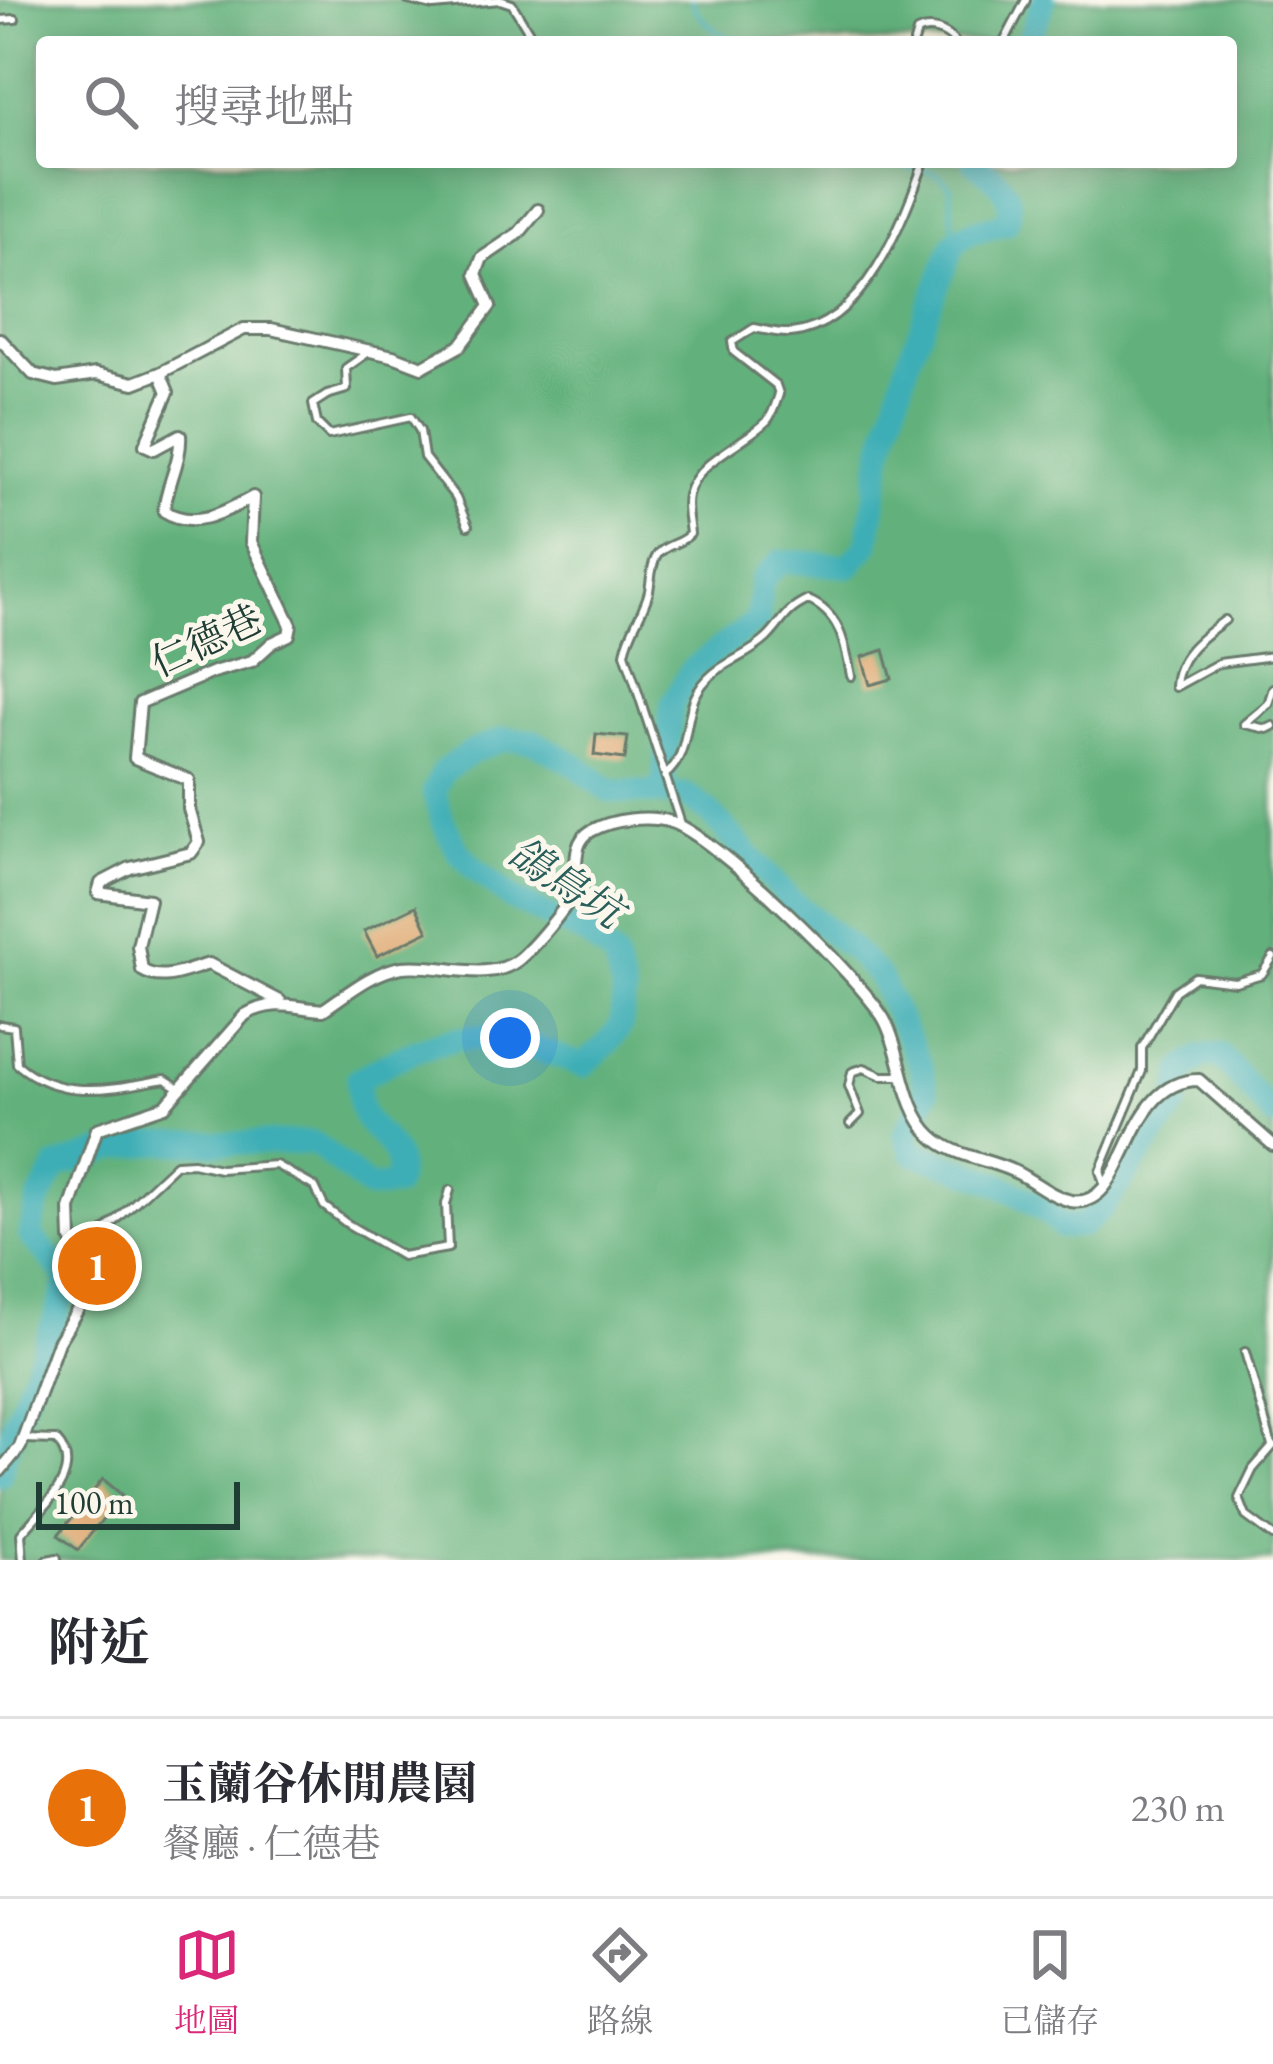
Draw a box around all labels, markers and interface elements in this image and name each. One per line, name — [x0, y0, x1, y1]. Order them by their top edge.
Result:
search box — [36, 36, 1237, 168]
icon: search — [78, 69, 144, 135]
text: 搜尋地點 — [174, 77, 354, 135]
street label: 仁德巷 — [142, 593, 270, 688]
water label: 鴿鳥坑 — [498, 825, 639, 943]
your location — [480, 1008, 540, 1068]
pin: 1 — [58, 1221, 136, 1311]
scale bar — [36, 1476, 240, 1529]
text: 100 m — [54, 1481, 134, 1524]
text: 附近 — [48, 1609, 150, 1675]
text: 玉蘭谷休閒農園 — [162, 1754, 477, 1812]
text: 1 — [77, 1782, 97, 1833]
text: 230 m — [1131, 1782, 1225, 1833]
text: 餐廳 · 仁德巷 — [162, 1818, 380, 1869]
tab: 地圖 — [174, 1922, 240, 2042]
tab: 路線 — [587, 1922, 653, 2042]
tab: 已儲存 — [1000, 1922, 1099, 2042]

